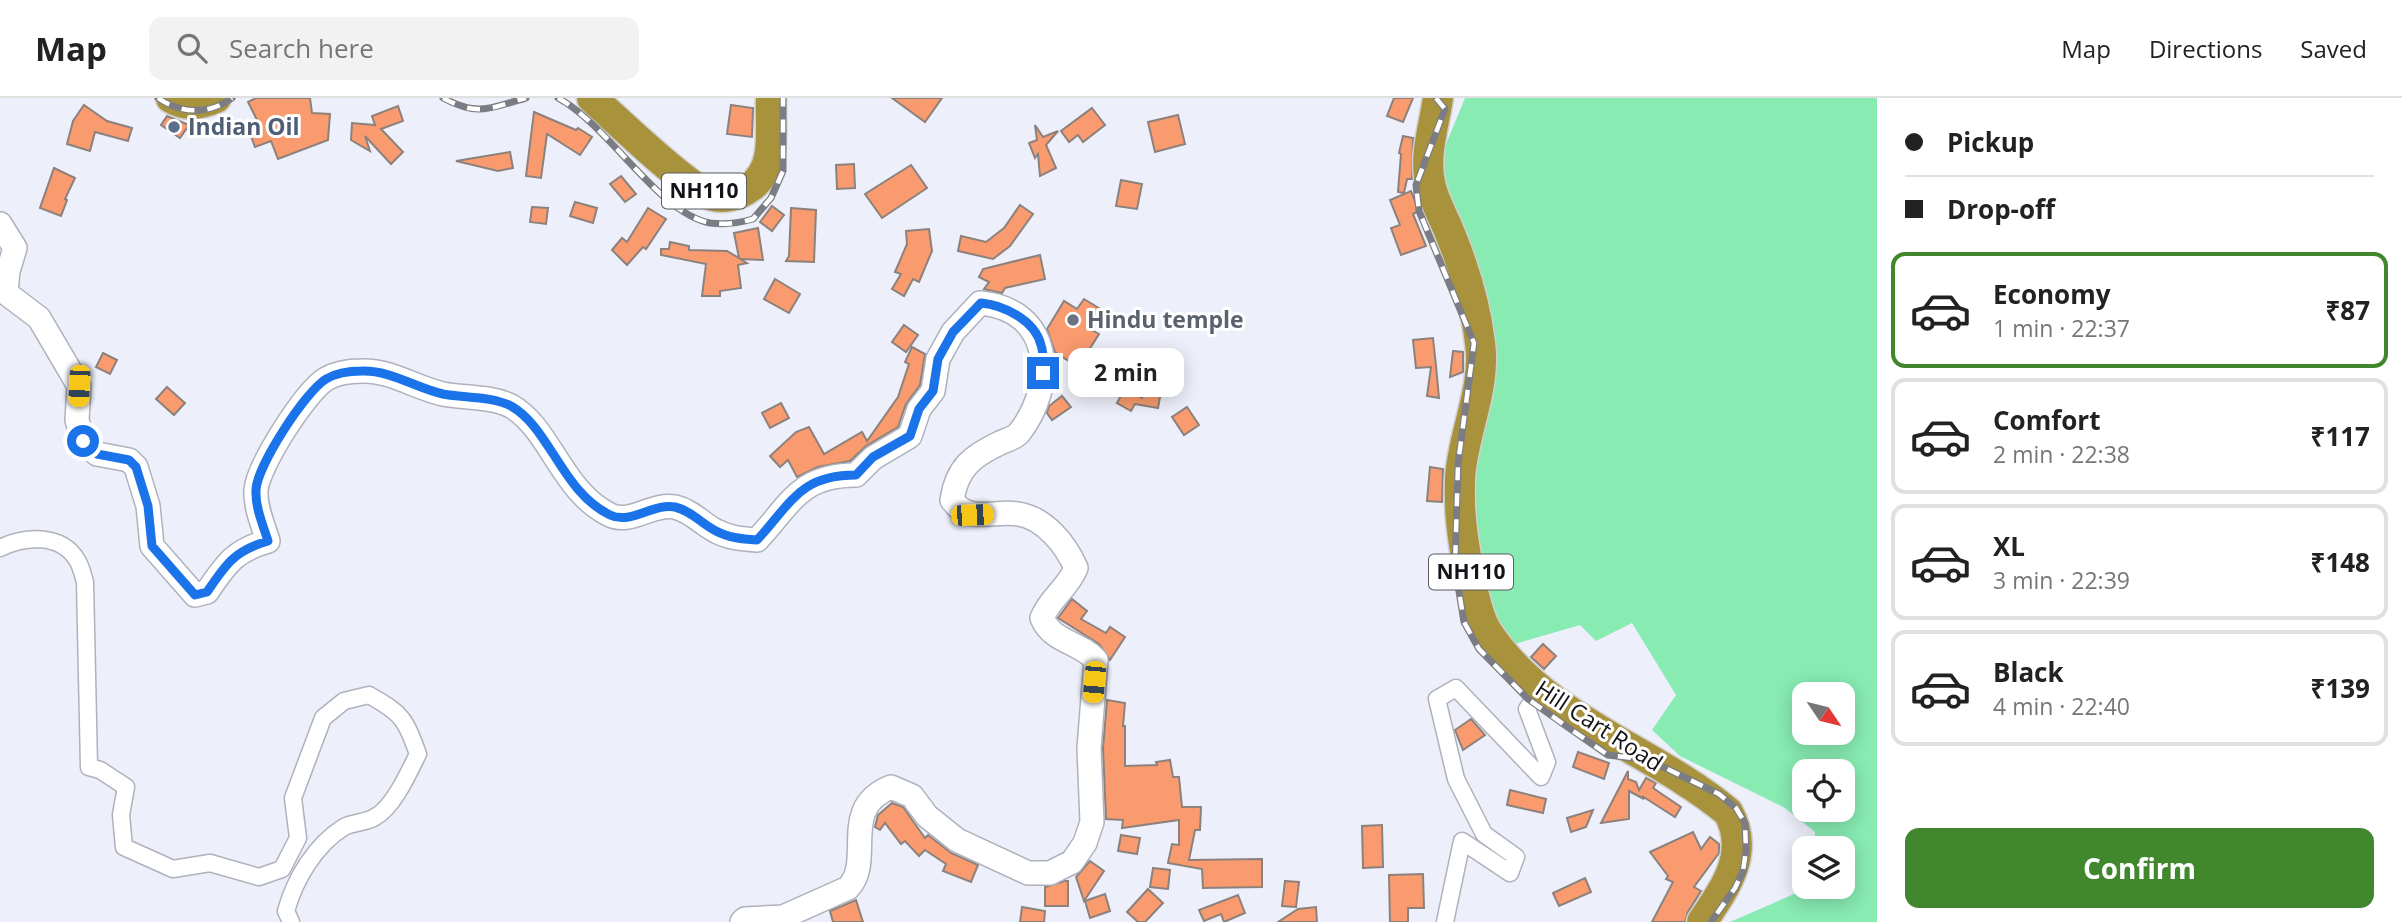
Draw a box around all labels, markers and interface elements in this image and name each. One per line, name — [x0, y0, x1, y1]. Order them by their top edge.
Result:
search box — [149, 17, 639, 80]
text: Map — [35, 26, 107, 71]
icon: search — [173, 29, 211, 67]
text: Search here — [229, 30, 374, 66]
text: Map — [2061, 32, 2111, 65]
text: Directions — [2149, 32, 2262, 65]
text: Saved — [2300, 32, 2367, 65]
place label: Indian Oil — [188, 110, 300, 142]
marker: Indian Oil — [166, 119, 182, 135]
text: Pickup — [1947, 124, 2034, 160]
road number: NH110 — [662, 174, 746, 208]
text: Drop-off — [1947, 191, 2055, 227]
text: Economy — [1993, 276, 2111, 312]
icon: car — [1909, 279, 1972, 342]
text: ₹87 — [2325, 292, 2370, 328]
place label: Hindu temple — [1087, 303, 1244, 335]
marker: Hindu temple — [1065, 312, 1081, 328]
text: 1 min · 22:37 — [1993, 312, 2130, 344]
callout: 2 min — [1068, 348, 1183, 398]
text: 2 min — [1094, 356, 1158, 388]
route end — [1027, 357, 1059, 389]
car — [68, 364, 91, 408]
text: Comfort — [1993, 402, 2100, 438]
icon: car — [1909, 405, 1972, 468]
text: ₹117 — [2311, 418, 2370, 454]
route start — [67, 425, 99, 457]
text: 2 min · 22:38 — [1993, 438, 2130, 470]
car — [951, 504, 994, 526]
text: XL — [1993, 528, 2025, 564]
icon: car — [1909, 531, 1972, 594]
text: ₹148 — [2311, 544, 2370, 580]
road number: NH110 — [1429, 554, 1513, 589]
text: 3 min · 22:39 — [1993, 564, 2130, 596]
text: Black — [1993, 654, 2064, 690]
icon: car — [1909, 657, 1972, 720]
car — [1082, 660, 1107, 704]
text: ₹139 — [2311, 670, 2370, 706]
street label: Hill Cart Road — [1530, 672, 1670, 778]
north arrow — [1792, 682, 1855, 746]
map controls — [1792, 682, 1855, 899]
text: 4 min · 22:40 — [1993, 690, 2130, 722]
button: locate — [1792, 759, 1855, 822]
button: Confirm — [1905, 828, 2374, 908]
button: layers — [1792, 836, 1855, 899]

